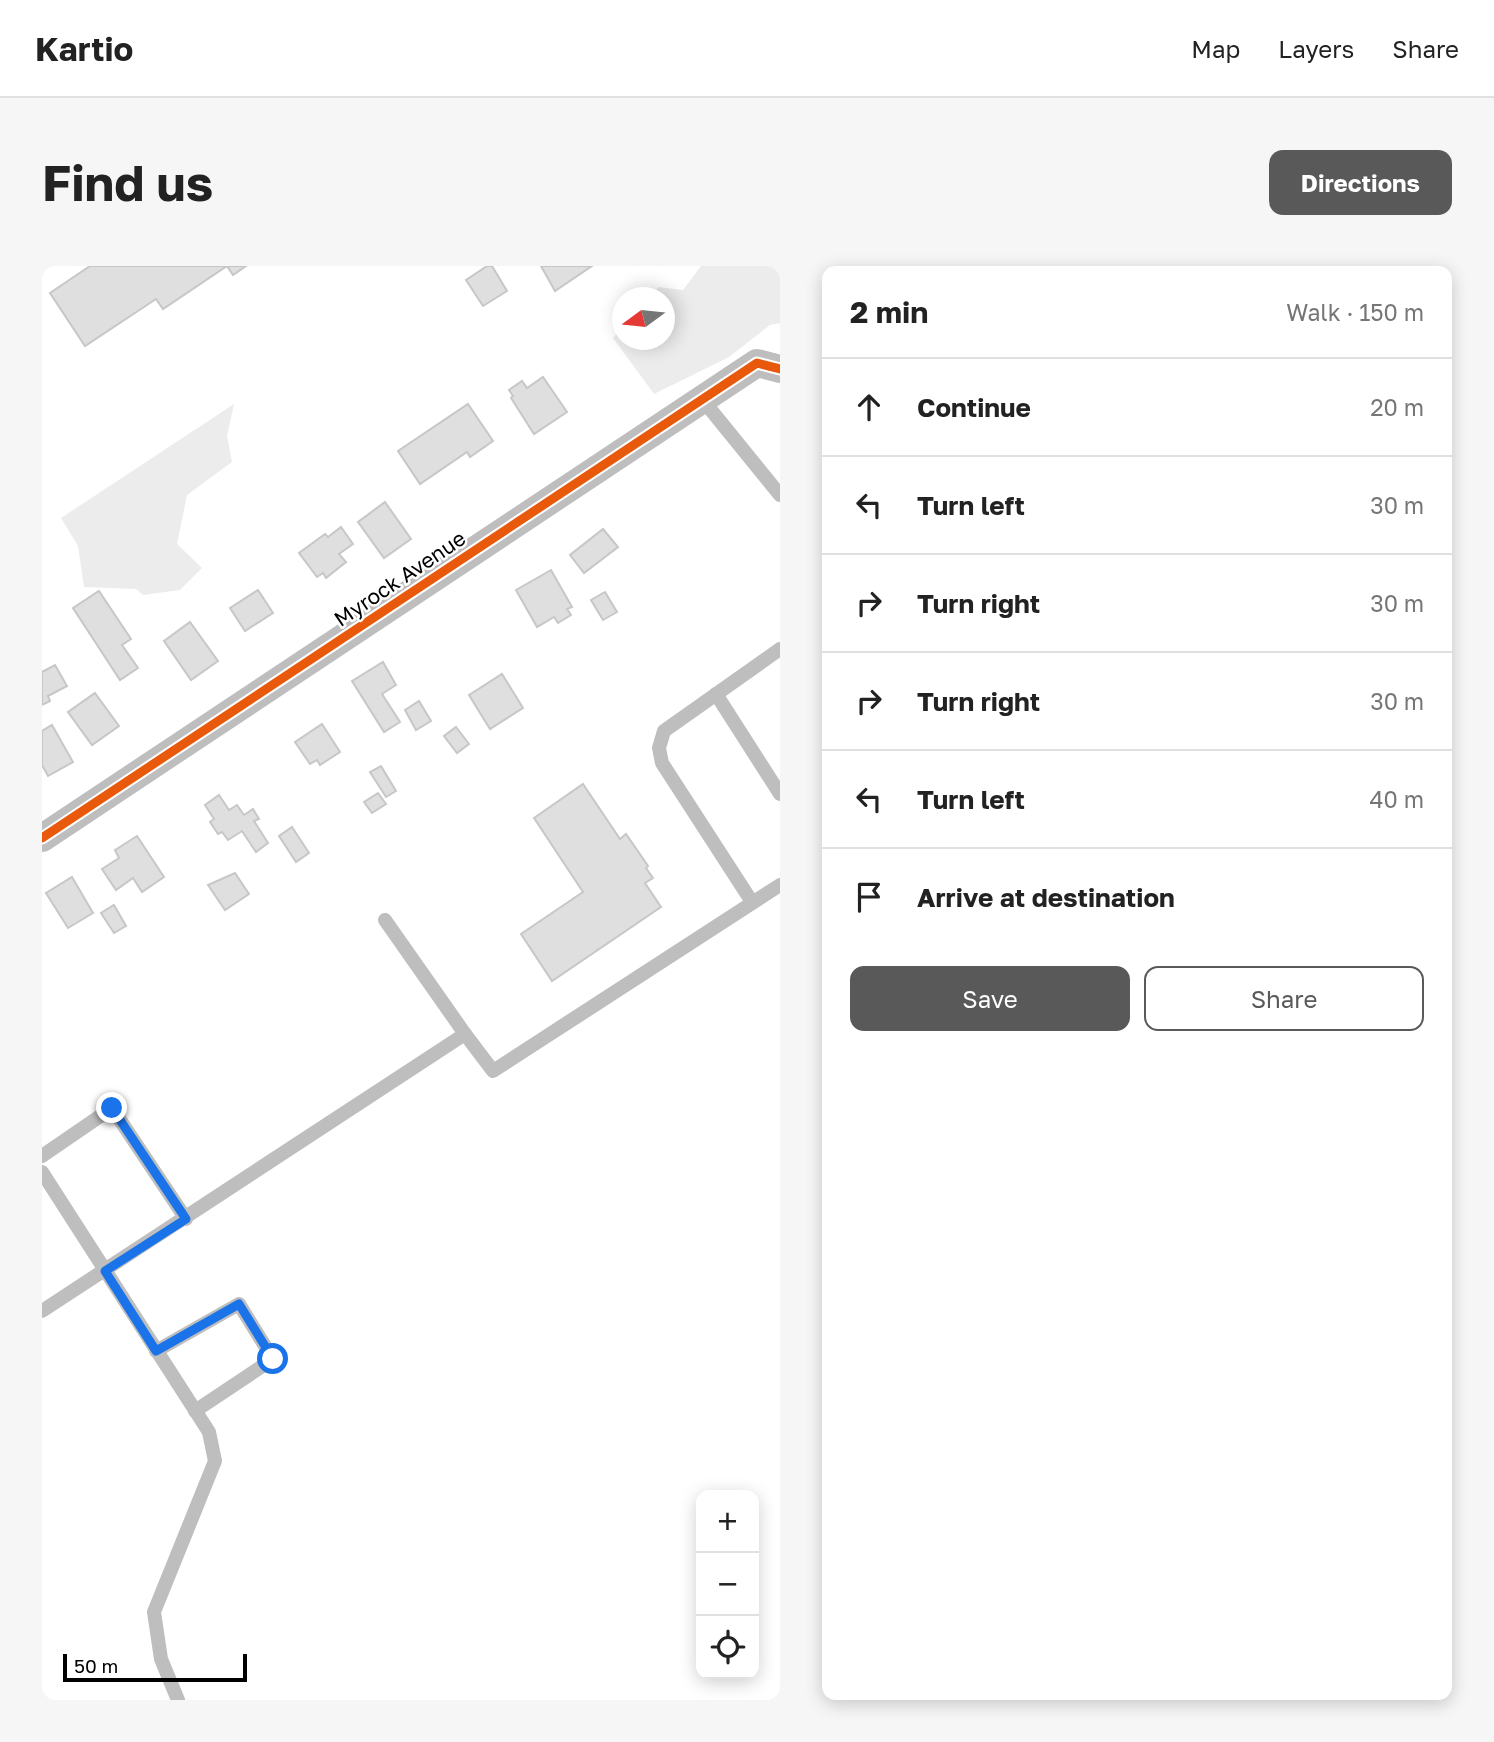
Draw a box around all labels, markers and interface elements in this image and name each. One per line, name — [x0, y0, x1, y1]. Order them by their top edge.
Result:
text: Kartio — [35, 29, 133, 68]
text: Map — [1191, 34, 1240, 63]
text: Layers — [1278, 34, 1354, 63]
text: Share — [1392, 34, 1459, 63]
button: Directions — [1269, 150, 1452, 215]
text: Find us — [42, 153, 213, 212]
north arrow — [612, 287, 675, 350]
text: 2 min — [850, 294, 928, 330]
text: Walk · 150 m — [1286, 298, 1424, 326]
icon: ahead — [850, 388, 888, 426]
text: Continue — [917, 392, 1031, 423]
text: 20 m — [1370, 393, 1424, 421]
icon: left — [850, 486, 888, 524]
text: Turn left — [917, 490, 1025, 521]
text: 30 m — [1370, 491, 1424, 519]
street label: Myrock Avenue — [329, 525, 470, 632]
icon: right — [850, 584, 888, 622]
text: Turn right — [917, 588, 1040, 619]
text: 30 m — [1370, 589, 1424, 617]
icon: right — [850, 682, 888, 720]
text: Turn right — [917, 686, 1040, 717]
text: 30 m — [1370, 687, 1424, 715]
icon: left — [850, 780, 888, 818]
text: Turn left — [917, 784, 1025, 815]
text: 40 m — [1370, 785, 1424, 813]
icon: arrive — [850, 878, 888, 916]
text: Arrive at destination — [917, 882, 1175, 913]
button: Save — [850, 966, 1130, 1031]
button: Share — [1144, 966, 1424, 1031]
route end — [96, 1092, 127, 1123]
route start — [257, 1343, 288, 1374]
map controls — [696, 1490, 759, 1679]
button: + — [696, 1490, 759, 1553]
button: − — [696, 1553, 759, 1616]
button: locate — [696, 1616, 759, 1679]
scale bar — [63, 1651, 247, 1683]
text: 50 m — [74, 1654, 118, 1677]

